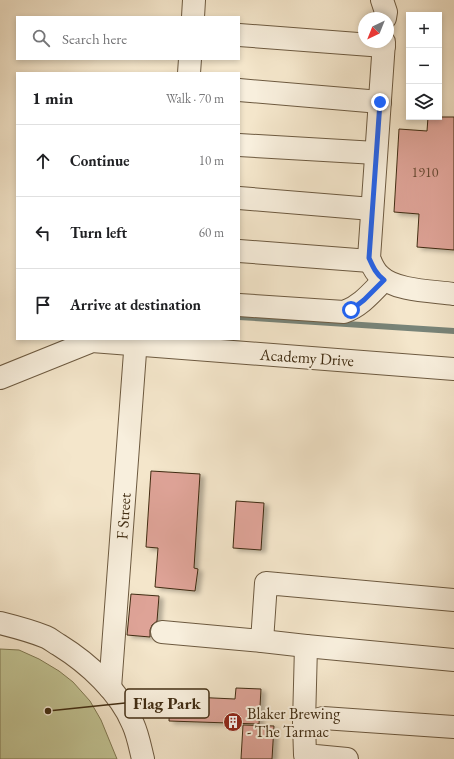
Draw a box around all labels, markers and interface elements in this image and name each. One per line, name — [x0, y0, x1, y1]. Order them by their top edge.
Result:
north arrow — [358, 12, 394, 48]
map controls — [406, 12, 442, 120]
button: + — [406, 12, 442, 48]
search box — [16, 16, 240, 60]
icon: search — [30, 27, 52, 49]
text: Search here — [62, 29, 127, 48]
button: − — [406, 48, 442, 84]
button: layers — [406, 84, 442, 120]
text: 1 min — [32, 87, 73, 109]
text: Walk · 70 m — [166, 90, 224, 107]
route end — [371, 93, 389, 111]
icon: ahead — [32, 150, 54, 172]
text: Continue — [70, 151, 130, 170]
text: 10 m — [199, 152, 224, 169]
house number: 1910 — [412, 163, 439, 181]
icon: left — [32, 222, 54, 244]
text: Turn left — [70, 223, 127, 242]
text: 60 m — [199, 224, 224, 241]
icon: arrive — [32, 294, 54, 316]
text: Arrive at destination — [70, 295, 201, 314]
route start — [342, 301, 360, 319]
street label: Academy Drive — [258, 344, 355, 371]
street label: F Street — [111, 492, 136, 540]
callout: Flag Park — [125, 689, 209, 718]
text: Flag Park — [133, 692, 202, 714]
place label: Blaker Brewing - The Tarmac — [247, 703, 341, 742]
building icon: Blaker Brewing - The Tarmac — [222, 711, 244, 733]

